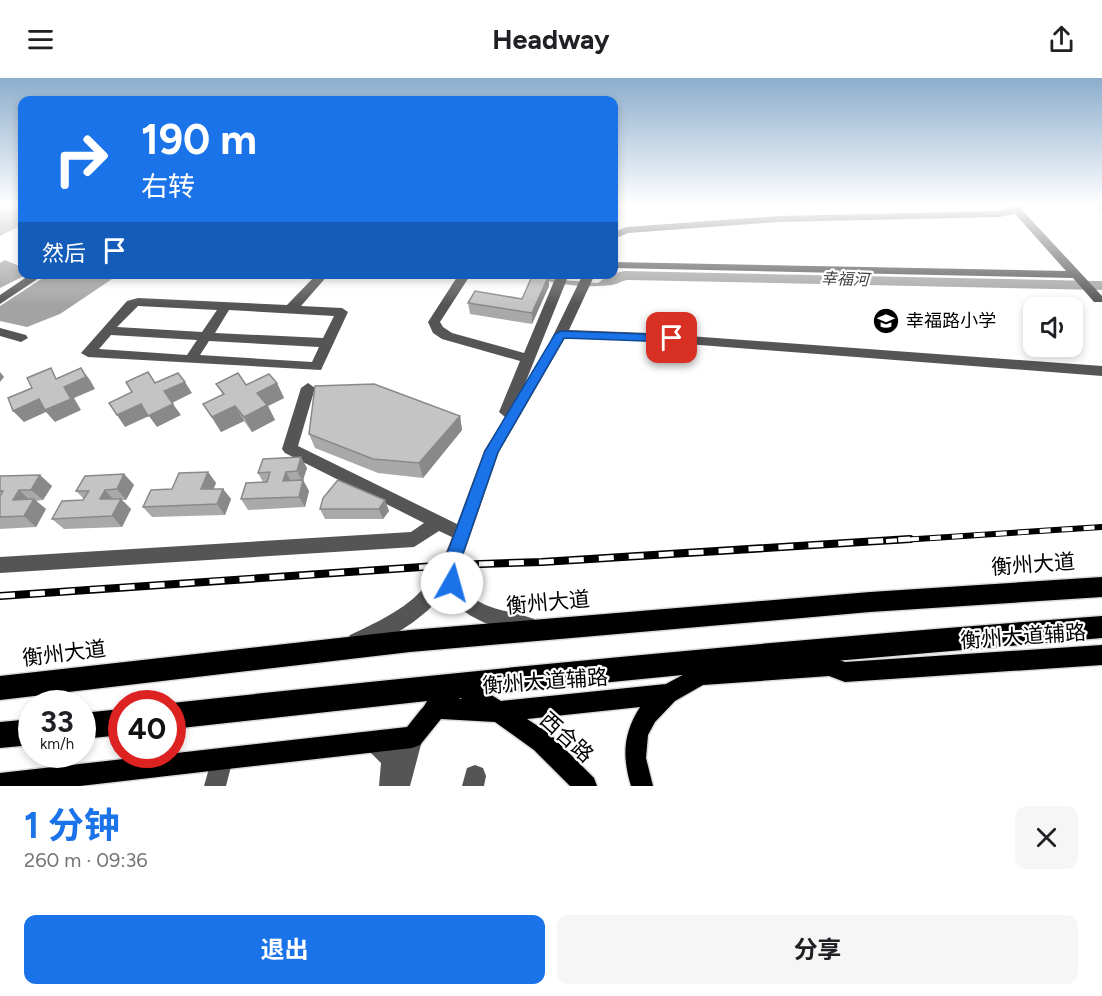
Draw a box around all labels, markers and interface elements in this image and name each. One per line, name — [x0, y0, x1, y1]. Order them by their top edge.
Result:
icon: menu — [24, 23, 57, 56]
text: Headway — [492, 23, 610, 56]
icon: share — [1045, 23, 1078, 56]
text: 190 m — [141, 114, 257, 165]
icon: right — [42, 120, 120, 198]
text: 右转 — [141, 170, 195, 203]
icon: arrive — [98, 234, 131, 267]
text: 然后 — [42, 240, 86, 267]
water label: 幸福河 — [821, 269, 872, 289]
map controls — [1023, 297, 1083, 357]
button: sound — [1023, 297, 1083, 357]
school or university icon: 幸福路小学 — [871, 306, 901, 336]
place label: 幸福路小学 — [906, 310, 996, 332]
pin — [646, 312, 697, 363]
icon: arrive — [655, 321, 688, 354]
street label: 衡州大道 — [990, 549, 1076, 579]
position arrow — [420, 551, 484, 615]
street label: 衡州大道 — [505, 586, 591, 618]
street label: 衡州大道辅路 — [959, 619, 1087, 653]
street label: 衡州大道 — [21, 635, 107, 671]
street label: 衡州大道辅路 — [481, 664, 609, 698]
speed limit sign: 40 — [108, 690, 186, 768]
text: 33 — [40, 703, 74, 740]
street label: 西合路 — [535, 707, 599, 767]
text: km/h — [40, 735, 74, 753]
text: 1 分钟 — [24, 804, 120, 847]
button: close — [1015, 806, 1078, 869]
text: 260 m · 09:36 — [24, 848, 148, 872]
button: 退出 — [24, 915, 545, 984]
button: 分享 — [557, 915, 1078, 984]

